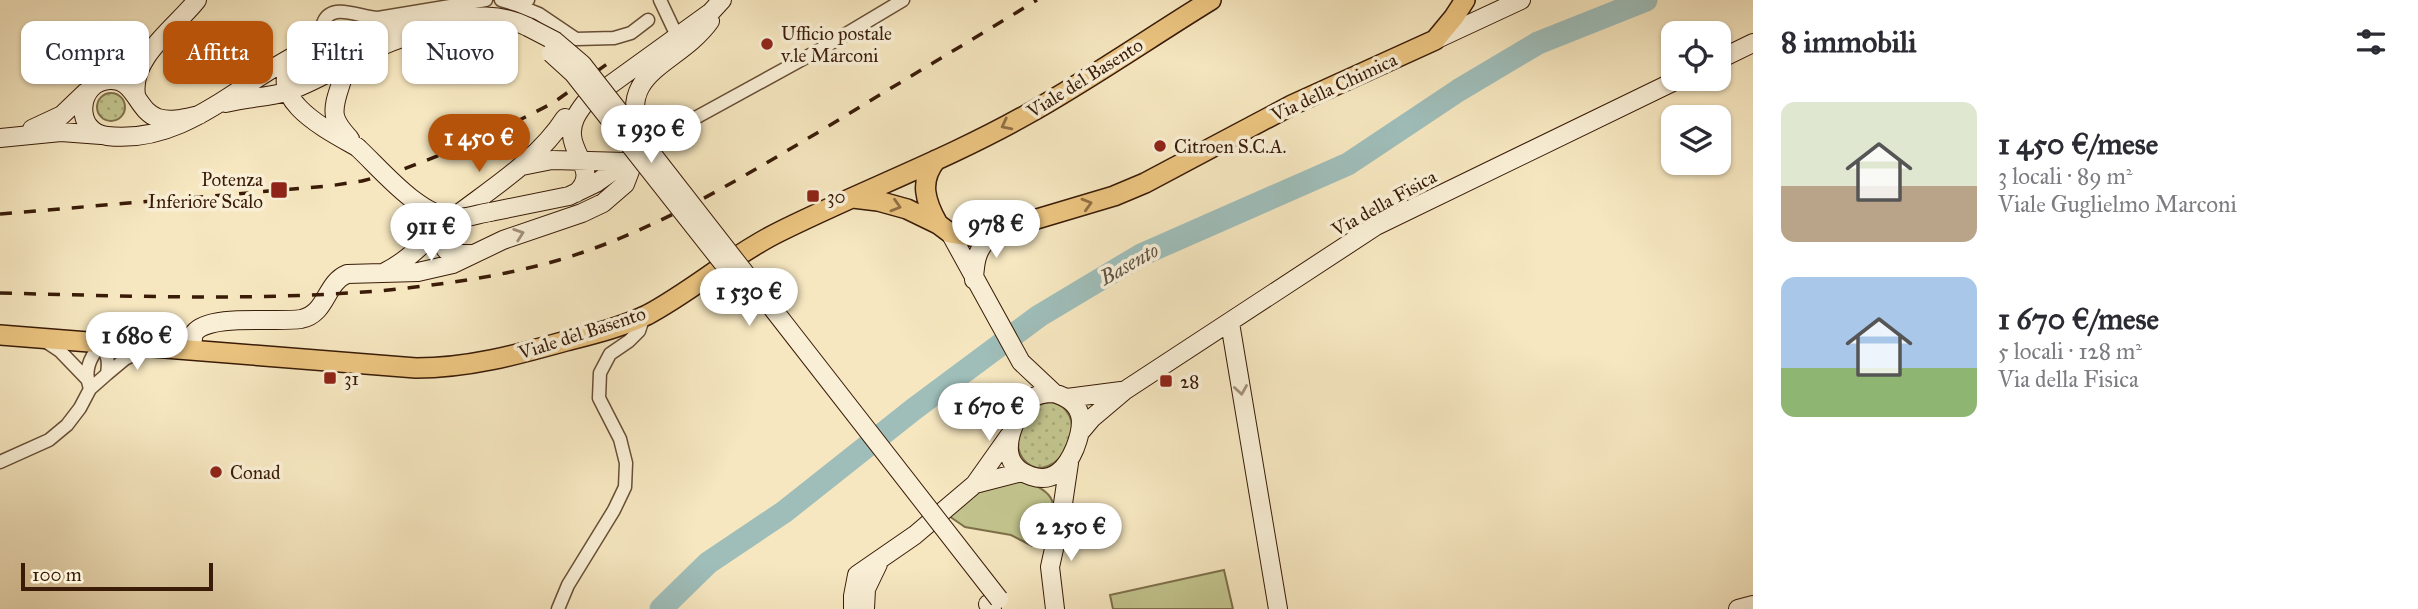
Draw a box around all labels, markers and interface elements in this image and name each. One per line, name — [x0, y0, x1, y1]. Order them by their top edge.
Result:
chip: Compra — [21, 21, 149, 84]
chip: Affitta — [163, 21, 273, 84]
chip: Filtri — [287, 21, 388, 84]
chip: Nuovo — [402, 21, 518, 84]
map controls — [1661, 21, 1731, 175]
button: locate — [1661, 21, 1731, 91]
place label: Ufficio postale v.le Marconi — [780, 22, 892, 67]
icon: filters — [2352, 23, 2390, 61]
text: 8 immobili — [1781, 24, 1916, 60]
street label: Viale del Basento — [1022, 33, 1147, 123]
marker: Ufficio postale v.le Marconi — [759, 36, 775, 52]
street label: Via della Chimica — [1266, 47, 1401, 127]
button: layers — [1661, 105, 1731, 175]
pin: 1 930 € — [586, 106, 716, 165]
pin: 1 450 € — [414, 114, 544, 174]
text: 1 930 € — [617, 114, 685, 142]
one-way arrow — [1001, 117, 1013, 130]
text: 1 450 € — [444, 123, 514, 151]
text: 1 450 €/mese — [1998, 126, 2158, 162]
icon: home — [1837, 130, 1921, 214]
place label: Citroen S.C.A. — [1174, 135, 1286, 158]
marker: Citroen S.C.A. — [1152, 138, 1168, 154]
text: 3 locali · 89 m² — [1998, 162, 2132, 190]
street label: Via della Fisica — [1327, 164, 1441, 242]
place label: Potenza Inferiore Scalo — [148, 168, 264, 213]
marker: Potenza Inferiore Scalo — [269, 180, 289, 200]
place label: 30 — [827, 185, 846, 208]
marker: 30 — [805, 188, 821, 204]
text: Viale Guglielmo Marconi — [1998, 190, 2237, 218]
one-way arrow — [890, 198, 902, 213]
one-way arrow — [1081, 198, 1093, 212]
pin: 978 € — [947, 201, 1045, 260]
pin: 911 € — [382, 204, 480, 263]
text: 978 € — [968, 209, 1024, 237]
text: 911 € — [406, 212, 456, 240]
one-way arrow — [513, 228, 525, 242]
water label: Basento — [1094, 237, 1163, 291]
pin: 1 530 € — [684, 268, 814, 328]
text: 1 530 € — [716, 277, 782, 305]
text: 1 670 €/mese — [1998, 301, 2159, 337]
street label: Viale del Basento — [515, 302, 649, 365]
icon: home — [1837, 305, 1921, 389]
pin: 1 680 € — [72, 312, 202, 372]
text: 1 680 € — [102, 321, 172, 349]
text: 5 locali · 128 m² — [1998, 337, 2142, 365]
text: Via della Fisica — [1998, 365, 2139, 393]
place label: 31 — [344, 367, 359, 390]
marker: 31 — [322, 370, 338, 386]
place label: 28 — [1180, 370, 1199, 393]
marker: 28 — [1158, 373, 1174, 389]
pin: 1 670 € — [924, 384, 1054, 443]
one-way arrow — [1233, 384, 1248, 396]
text: 1 670 € — [954, 392, 1024, 420]
place label: Conad — [230, 461, 281, 484]
marker: Conad — [208, 464, 224, 480]
pin: 2 250 € — [1006, 504, 1136, 563]
text: 2 250 € — [1036, 512, 1106, 540]
scale bar — [21, 560, 214, 592]
text: 100 m — [32, 563, 82, 586]

